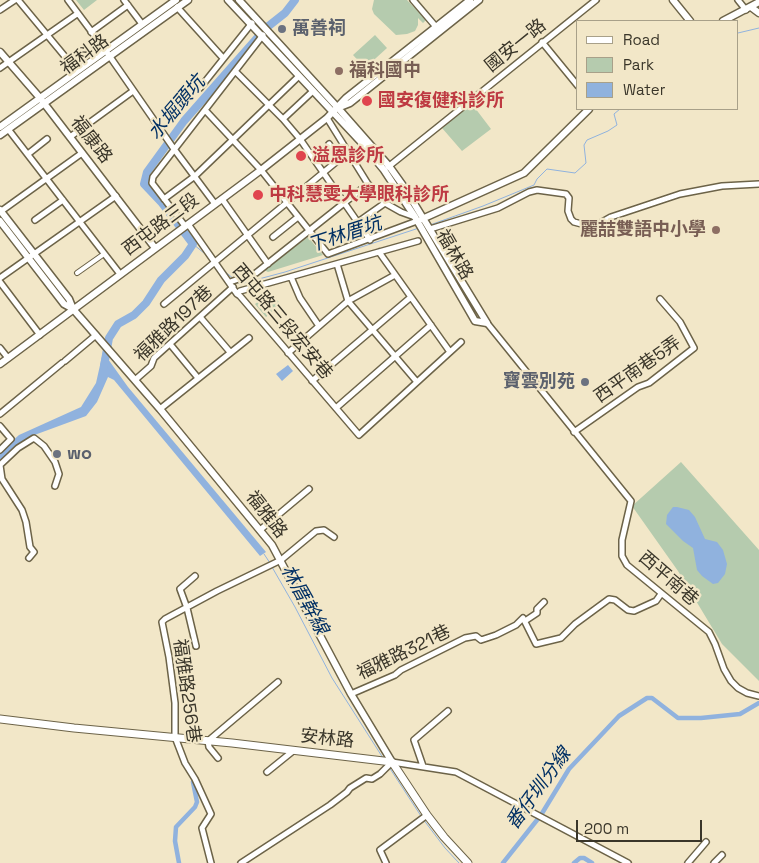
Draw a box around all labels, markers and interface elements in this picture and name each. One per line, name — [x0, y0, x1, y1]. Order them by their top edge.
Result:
street label: 國安一路 — [481, 15, 551, 77]
place label: 萬善祠 — [292, 18, 346, 40]
legend — [576, 20, 739, 110]
marker: 萬善祠 — [276, 23, 288, 35]
street label: 福科路 — [57, 30, 113, 80]
text: Road — [623, 30, 660, 49]
text: Park — [623, 55, 654, 74]
place label: 福科國中 — [349, 60, 421, 82]
marker: 福科國中 — [333, 65, 345, 77]
water label: 水堀頭坑 — [144, 72, 210, 144]
text: Water — [623, 80, 665, 99]
place label: 國安復健科診所 — [378, 90, 504, 112]
marker: 國安復健科診所 — [360, 94, 374, 108]
street label: 福康路 — [66, 112, 116, 168]
place label: 溢恩診所 — [312, 145, 384, 167]
marker: 溢恩診所 — [294, 149, 308, 163]
place label: 中科慧雯大學眼科診所 — [269, 184, 449, 206]
marker: 中科慧雯大學眼科診所 — [251, 188, 265, 202]
street label: 西屯路三段 — [119, 189, 203, 261]
water label: 下林厝坑 — [305, 212, 385, 258]
place label: 麗喆雙語中小學 — [580, 219, 706, 241]
marker: 麗喆雙語中小學 — [710, 224, 722, 236]
street label: 福林路 — [431, 226, 477, 284]
street label: 西屯路三段宏安巷 — [227, 260, 337, 384]
street label: 福雅路197巷 — [130, 281, 218, 367]
street label: 西平南巷5弄 — [591, 332, 685, 408]
place label: 寶雲別苑 — [503, 371, 575, 393]
marker: 寶雲別苑 — [579, 376, 591, 388]
place label: wo — [67, 443, 92, 465]
marker: wo — [51, 448, 63, 460]
street label: 福雅路 — [241, 487, 291, 543]
street label: 西平南巷 — [634, 547, 702, 611]
water label: 林厝幹線 — [276, 561, 332, 639]
street label: 福雅路321巷 — [354, 621, 454, 685]
street label: 福雅路256巷 — [168, 638, 204, 744]
street label: 安林路 — [299, 725, 355, 753]
water label: 番仔圳分線 — [502, 744, 576, 834]
scale bar — [579, 810, 705, 842]
text: 200 m — [584, 819, 629, 838]

